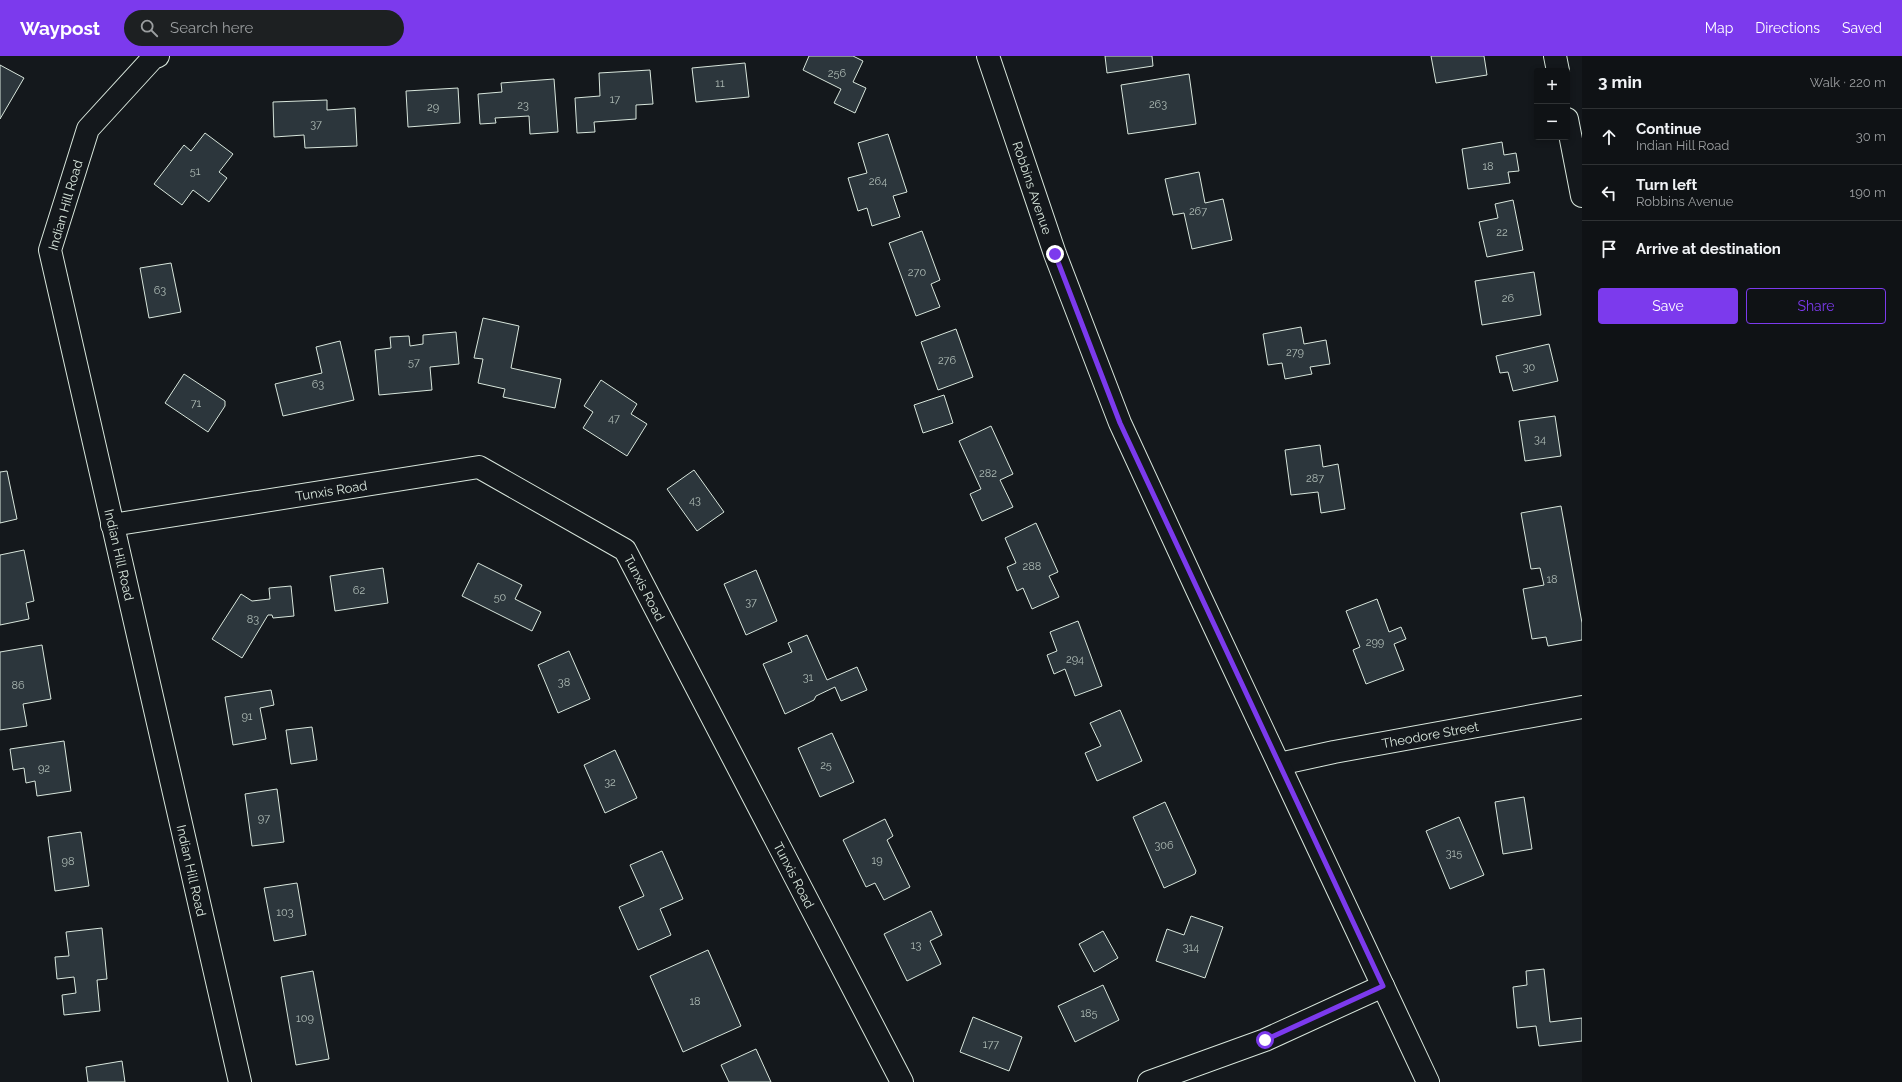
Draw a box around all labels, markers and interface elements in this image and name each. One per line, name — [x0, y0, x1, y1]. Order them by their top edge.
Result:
search box — [124, 10, 404, 46]
text: Waypost — [20, 17, 100, 39]
icon: search — [138, 17, 160, 39]
text: Search here — [170, 19, 253, 37]
text: Map — [1705, 20, 1733, 36]
text: Directions — [1755, 20, 1820, 36]
text: Saved — [1842, 20, 1882, 36]
house number: 256 — [828, 67, 847, 80]
map controls — [1534, 68, 1570, 140]
button: + — [1534, 68, 1570, 104]
text: 3 min — [1598, 72, 1642, 92]
text: Walk · 220 m — [1810, 75, 1886, 90]
house number: 11 — [715, 77, 725, 90]
house number: 17 — [610, 93, 620, 106]
house number: 263 — [1149, 98, 1167, 111]
house number: 23 — [517, 99, 529, 112]
house number: 29 — [427, 101, 439, 114]
button: − — [1534, 104, 1570, 140]
house number: 37 — [310, 118, 322, 131]
text: Continue — [1636, 120, 1701, 138]
icon: ahead — [1598, 126, 1620, 148]
text: 30 m — [1856, 129, 1886, 144]
text: Indian Hill Road — [1636, 138, 1729, 153]
street label: Robbins Avenue — [1009, 139, 1055, 237]
street label: Indian Hill Road — [45, 158, 86, 252]
house number: 18 — [1482, 160, 1494, 173]
house number: 51 — [190, 165, 201, 178]
house number: 264 — [869, 175, 887, 188]
text: Turn left — [1636, 176, 1697, 194]
icon: left — [1598, 182, 1620, 204]
text: 190 m — [1850, 185, 1886, 200]
text: Robbins Avenue — [1636, 194, 1733, 209]
house number: 267 — [1189, 205, 1207, 218]
house number: 22 — [1496, 226, 1508, 239]
icon: arrive — [1598, 238, 1620, 260]
text: Arrive at destination — [1636, 240, 1781, 258]
route end — [1046, 245, 1064, 263]
house number: 270 — [908, 266, 926, 279]
house number: 63 — [154, 284, 166, 297]
button: Save — [1598, 288, 1738, 324]
button: Share — [1746, 288, 1886, 324]
house number: 26 — [1502, 292, 1515, 305]
house number: 279 — [1286, 346, 1304, 359]
house number: 276 — [938, 354, 956, 367]
house number: 57 — [408, 356, 420, 369]
house number: 30 — [1523, 361, 1536, 374]
house number: 63 — [312, 378, 324, 391]
house number: 71 — [191, 397, 202, 410]
house number: 47 — [608, 412, 620, 425]
house number: 34 — [1534, 433, 1546, 446]
house number: 282 — [979, 467, 997, 480]
house number: 287 — [1306, 472, 1324, 485]
street label: Tunxis Road — [294, 478, 368, 504]
house number: 43 — [689, 494, 701, 507]
street label: Indian Hill Road — [101, 508, 137, 602]
street label: Tunxis Road — [621, 552, 668, 624]
house number: 288 — [1023, 560, 1041, 573]
house number: 18 — [1546, 573, 1558, 586]
house number: 62 — [353, 584, 365, 597]
house number: 50 — [494, 591, 507, 604]
house number: 37 — [745, 596, 757, 609]
house number: 83 — [247, 613, 259, 626]
house number: 299 — [1366, 636, 1384, 649]
house number: 294 — [1066, 653, 1084, 666]
house number: 31 — [803, 671, 814, 684]
house number: 38 — [558, 676, 570, 689]
house number: 86 — [11, 679, 25, 692]
house number: 91 — [241, 710, 253, 723]
street label: Theodore Street — [1381, 719, 1480, 751]
house number: 25 — [820, 759, 832, 772]
house number: 92 — [38, 762, 50, 775]
house number: 32 — [604, 776, 616, 789]
house number: 97 — [258, 812, 270, 825]
street label: Indian Hill Road — [174, 823, 209, 918]
house number: 306 — [1154, 839, 1174, 852]
street label: Tunxis Road — [770, 840, 817, 911]
house number: 315 — [1446, 847, 1462, 860]
house number: 19 — [871, 854, 883, 867]
house number: 98 — [62, 855, 74, 868]
house number: 103 — [276, 906, 294, 919]
house number: 13 — [911, 939, 921, 952]
house number: 314 — [1183, 941, 1199, 954]
house number: 18 — [689, 995, 701, 1008]
house number: 185 — [1080, 1007, 1098, 1020]
house number: 109 — [296, 1012, 314, 1025]
route start — [1256, 1031, 1274, 1049]
house number: 177 — [983, 1038, 999, 1051]

